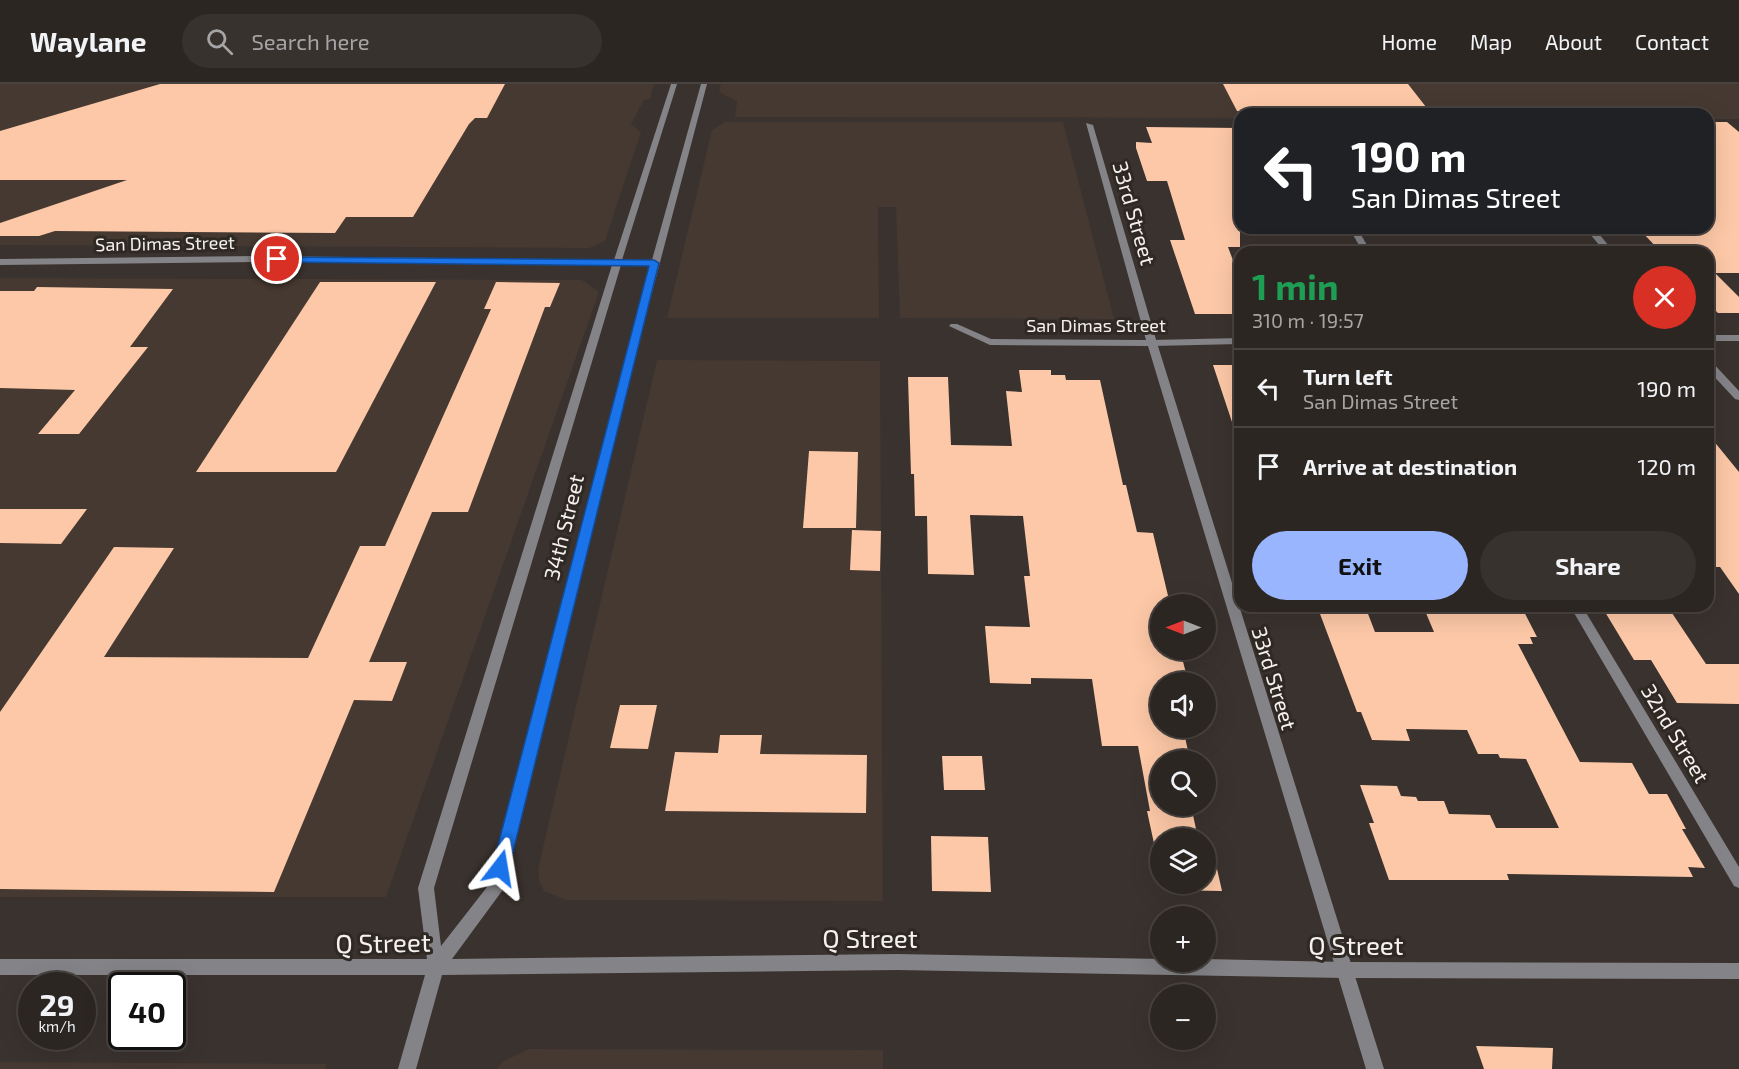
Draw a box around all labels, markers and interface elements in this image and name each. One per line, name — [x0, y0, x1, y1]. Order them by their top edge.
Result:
search box — [182, 14, 602, 68]
text: Waylane — [30, 24, 146, 58]
icon: search — [203, 25, 236, 58]
text: Search here — [251, 28, 370, 54]
text: Home — [1381, 29, 1437, 54]
text: Map — [1470, 29, 1512, 54]
text: About — [1545, 29, 1602, 54]
text: Contact — [1635, 29, 1709, 54]
text: 190 m — [1351, 130, 1467, 180]
icon: left — [1252, 132, 1330, 210]
street label: 33rd Street — [1108, 158, 1162, 268]
text: San Dimas Street — [1351, 181, 1561, 213]
street label: San Dimas Street — [95, 231, 235, 255]
pin — [251, 233, 302, 284]
icon: arrive — [260, 242, 293, 275]
text: 1 min — [1252, 264, 1339, 307]
button: close — [1633, 266, 1696, 329]
text: 310 m · 19:57 — [1252, 308, 1364, 332]
street label: San Dimas Street — [1026, 314, 1166, 336]
text: Turn left — [1303, 363, 1392, 389]
icon: left — [1252, 372, 1285, 405]
text: 190 m — [1637, 375, 1696, 401]
text: San Dimas Street — [1303, 389, 1458, 413]
icon: arrive — [1252, 450, 1285, 483]
text: Arrive at destination — [1303, 453, 1517, 479]
text: 120 m — [1637, 453, 1696, 479]
street label: 34th Street — [538, 472, 588, 582]
button: Exit — [1252, 531, 1468, 600]
button: Share — [1480, 531, 1696, 600]
north arrow — [1150, 594, 1216, 660]
map controls — [1150, 594, 1216, 1050]
street label: 33rd Street — [1247, 623, 1303, 733]
button: sound — [1150, 672, 1216, 738]
street label: 32nd Street — [1637, 679, 1715, 787]
button: search — [1150, 750, 1216, 816]
button: layers — [1150, 828, 1216, 894]
position arrow — [468, 836, 532, 900]
button: + — [1150, 906, 1216, 972]
street label: Q Street — [822, 922, 918, 953]
street label: Q Street — [335, 926, 431, 958]
street label: Q Street — [1308, 929, 1404, 960]
speed limit sign: 40 — [108, 972, 186, 1050]
button: − — [1150, 984, 1216, 1050]
text: 29 — [39, 986, 75, 1022]
text: km/h — [38, 1017, 76, 1035]

